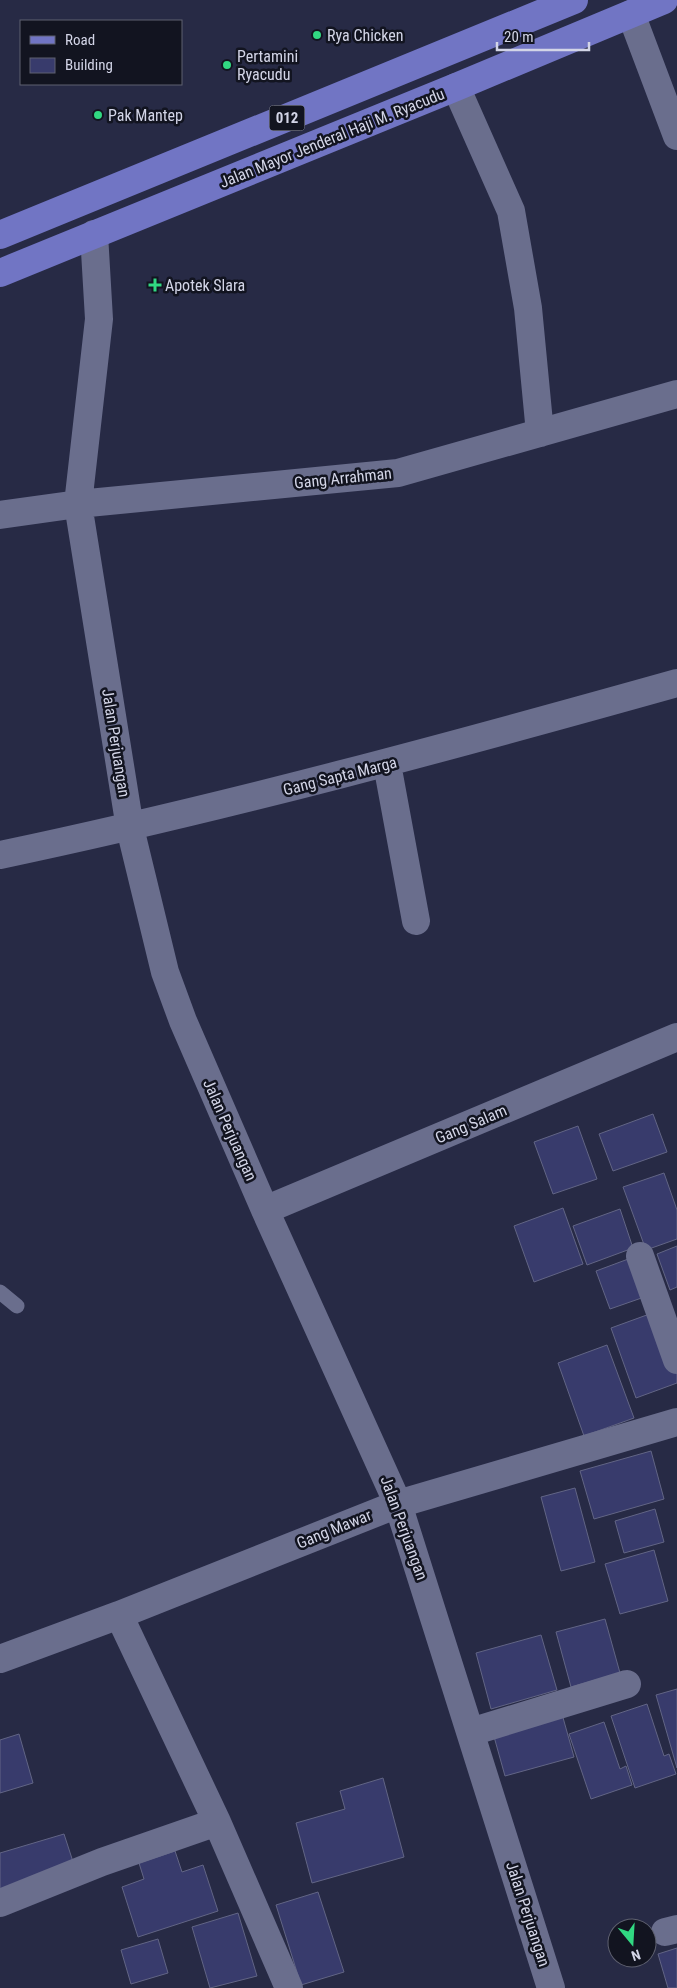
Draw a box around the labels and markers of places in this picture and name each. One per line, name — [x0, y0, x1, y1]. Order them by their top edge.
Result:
place label: Rya Chicken — [327, 26, 404, 45]
marker: Rya Chicken — [311, 29, 323, 41]
place label: Pertamini Ryacudu — [237, 47, 298, 84]
marker: Pertamini Ryacudu — [221, 59, 233, 71]
place label: Pak Mantep — [108, 106, 183, 125]
marker: Pak Mantep — [92, 109, 104, 121]
place label: Apotek Slara — [165, 276, 245, 295]
marker: Apotek Slara — [149, 279, 161, 291]

